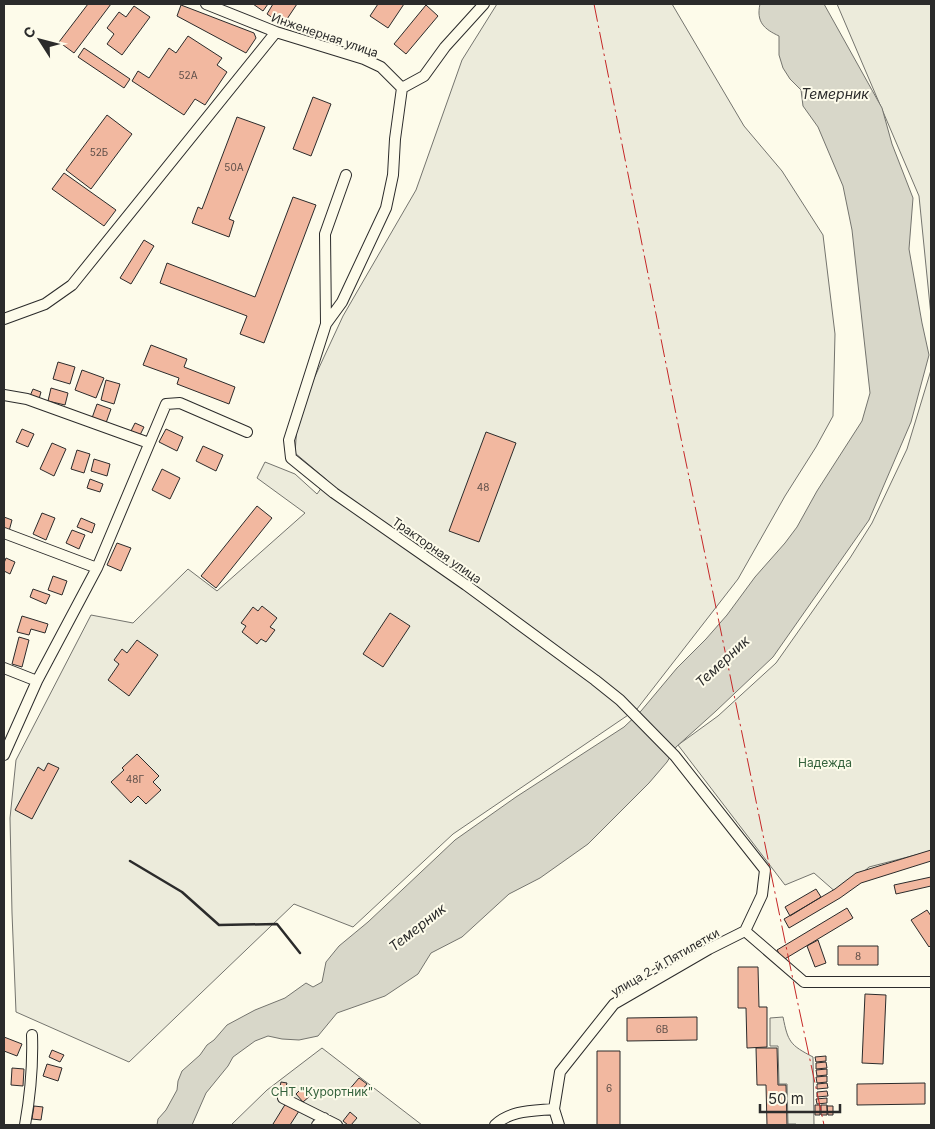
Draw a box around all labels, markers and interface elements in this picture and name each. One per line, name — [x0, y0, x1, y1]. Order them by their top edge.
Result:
street label: Инженерная улица — [270, 10, 380, 60]
north arrow — [15, 15, 65, 65]
text: С — [19, 23, 39, 41]
house number: 52А — [178, 69, 198, 81]
water label: Темерник — [801, 85, 869, 102]
house number: 52Б — [90, 146, 108, 158]
house number: 50А — [224, 161, 244, 173]
house number: 48 — [477, 481, 489, 493]
street label: Тракторная улица — [389, 514, 485, 586]
water label: Темерник — [691, 631, 753, 690]
park label: Надежда — [798, 755, 852, 770]
house number: 48Г — [126, 773, 144, 785]
water label: Темерник — [385, 899, 449, 955]
street label: улица 2-й Пятилетки — [608, 925, 722, 999]
house number: 8 — [855, 950, 861, 962]
house number: 6В — [656, 1023, 668, 1035]
house number: 6 — [606, 1082, 612, 1094]
scale bar — [760, 1082, 840, 1114]
park label: СНТ "Курортник" — [271, 1084, 373, 1099]
text: 50 m — [768, 1089, 804, 1108]

